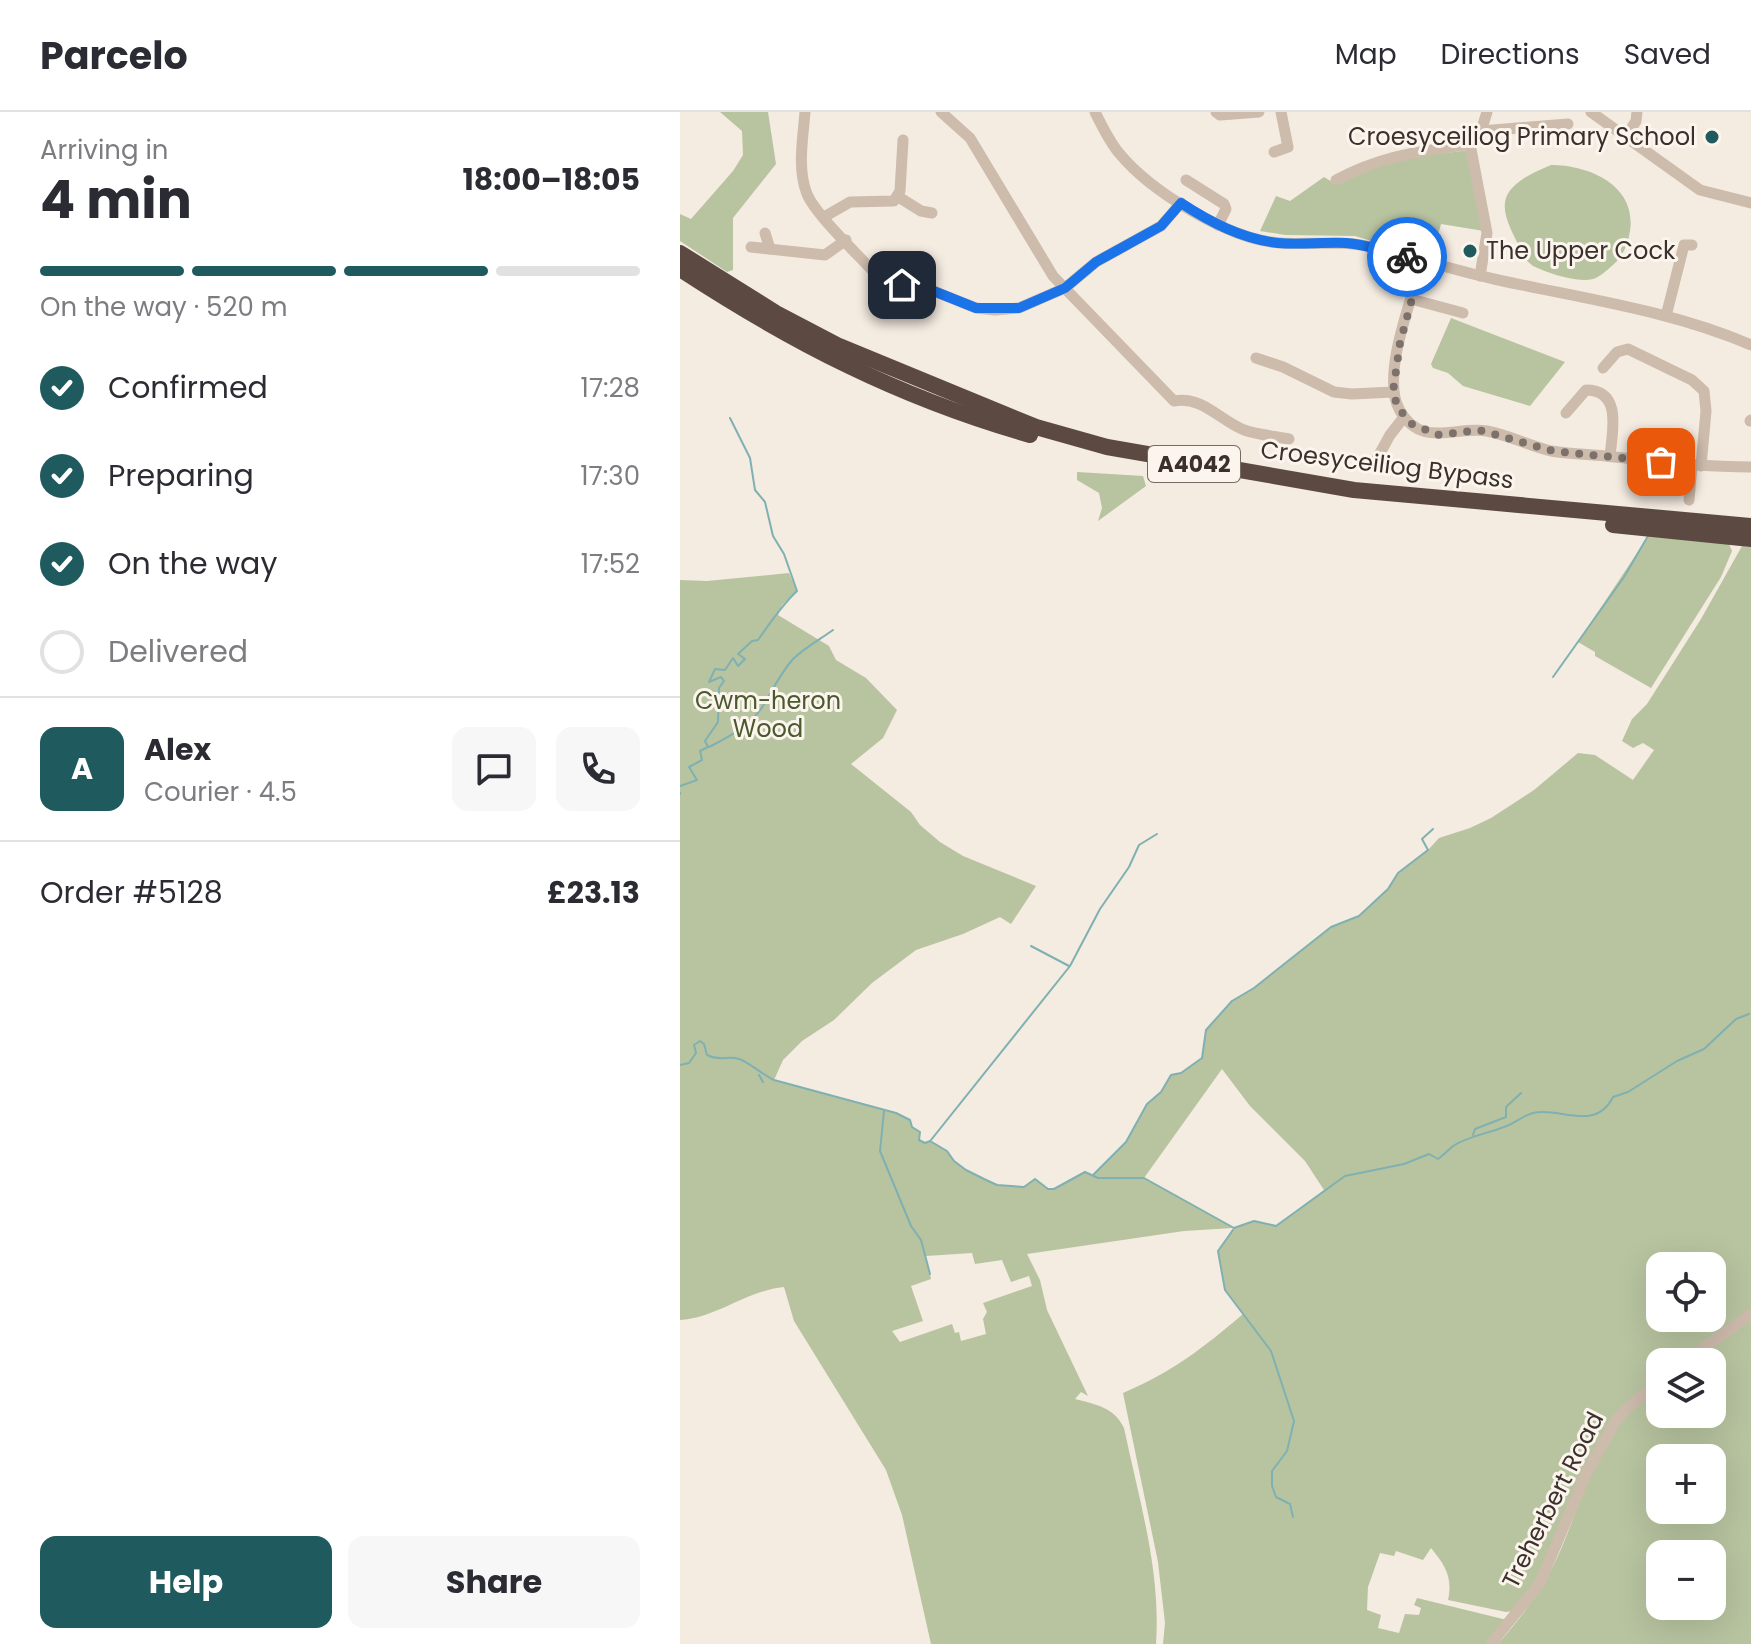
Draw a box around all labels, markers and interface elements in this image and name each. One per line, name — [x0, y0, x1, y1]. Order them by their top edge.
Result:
text: Parcelo — [40, 29, 188, 82]
text: Map — [1335, 35, 1397, 74]
text: Directions — [1441, 35, 1580, 74]
text: Saved — [1624, 35, 1711, 74]
place label: Croesyceiliog Primary School — [1348, 120, 1696, 153]
marker: Croesyceiliog Primary School — [1703, 128, 1721, 146]
text: Arriving in — [40, 132, 169, 168]
text: 18:00–18:05 — [462, 158, 640, 201]
text: 4 min — [40, 163, 192, 236]
courier — [1367, 217, 1447, 297]
place label: The Upper Cock — [1486, 234, 1676, 267]
icon: bike — [1385, 235, 1429, 279]
marker: The Upper Cock — [1461, 242, 1479, 260]
pin — [868, 251, 936, 319]
icon: home — [880, 263, 924, 307]
text: On the way · 520 m — [40, 289, 287, 325]
icon: check — [40, 366, 84, 410]
text: Confirmed — [108, 366, 268, 409]
text: 17:28 — [581, 370, 640, 406]
pin — [1627, 428, 1695, 496]
street label: Croesyceiliog Bypass — [1259, 433, 1515, 496]
icon: bag — [1639, 440, 1683, 484]
road number: A4042 — [1148, 446, 1240, 482]
icon: check — [40, 454, 84, 498]
text: Preparing — [108, 454, 254, 497]
text: 17:30 — [580, 458, 640, 494]
icon: check — [40, 542, 84, 586]
text: On the way — [108, 542, 277, 585]
text: 17:52 — [581, 546, 640, 582]
text: Delivered — [108, 630, 248, 673]
park label: Cwm-heron Wood — [695, 684, 841, 745]
button: chat — [452, 727, 536, 811]
button: phone — [556, 727, 640, 811]
text: Alex — [144, 728, 211, 771]
text: A — [71, 747, 93, 790]
text: Courier · 4.5 — [144, 774, 297, 810]
text: Order #5128 — [40, 871, 223, 914]
text: £23.13 — [547, 871, 640, 914]
map controls — [1646, 1252, 1726, 1620]
button: locate — [1646, 1252, 1726, 1332]
button: layers — [1646, 1348, 1726, 1428]
street label: Treherbert Road — [1494, 1406, 1611, 1594]
button: + — [1646, 1444, 1726, 1524]
button: Help — [40, 1536, 332, 1628]
button: Share — [348, 1536, 640, 1628]
button: − — [1646, 1540, 1726, 1620]

